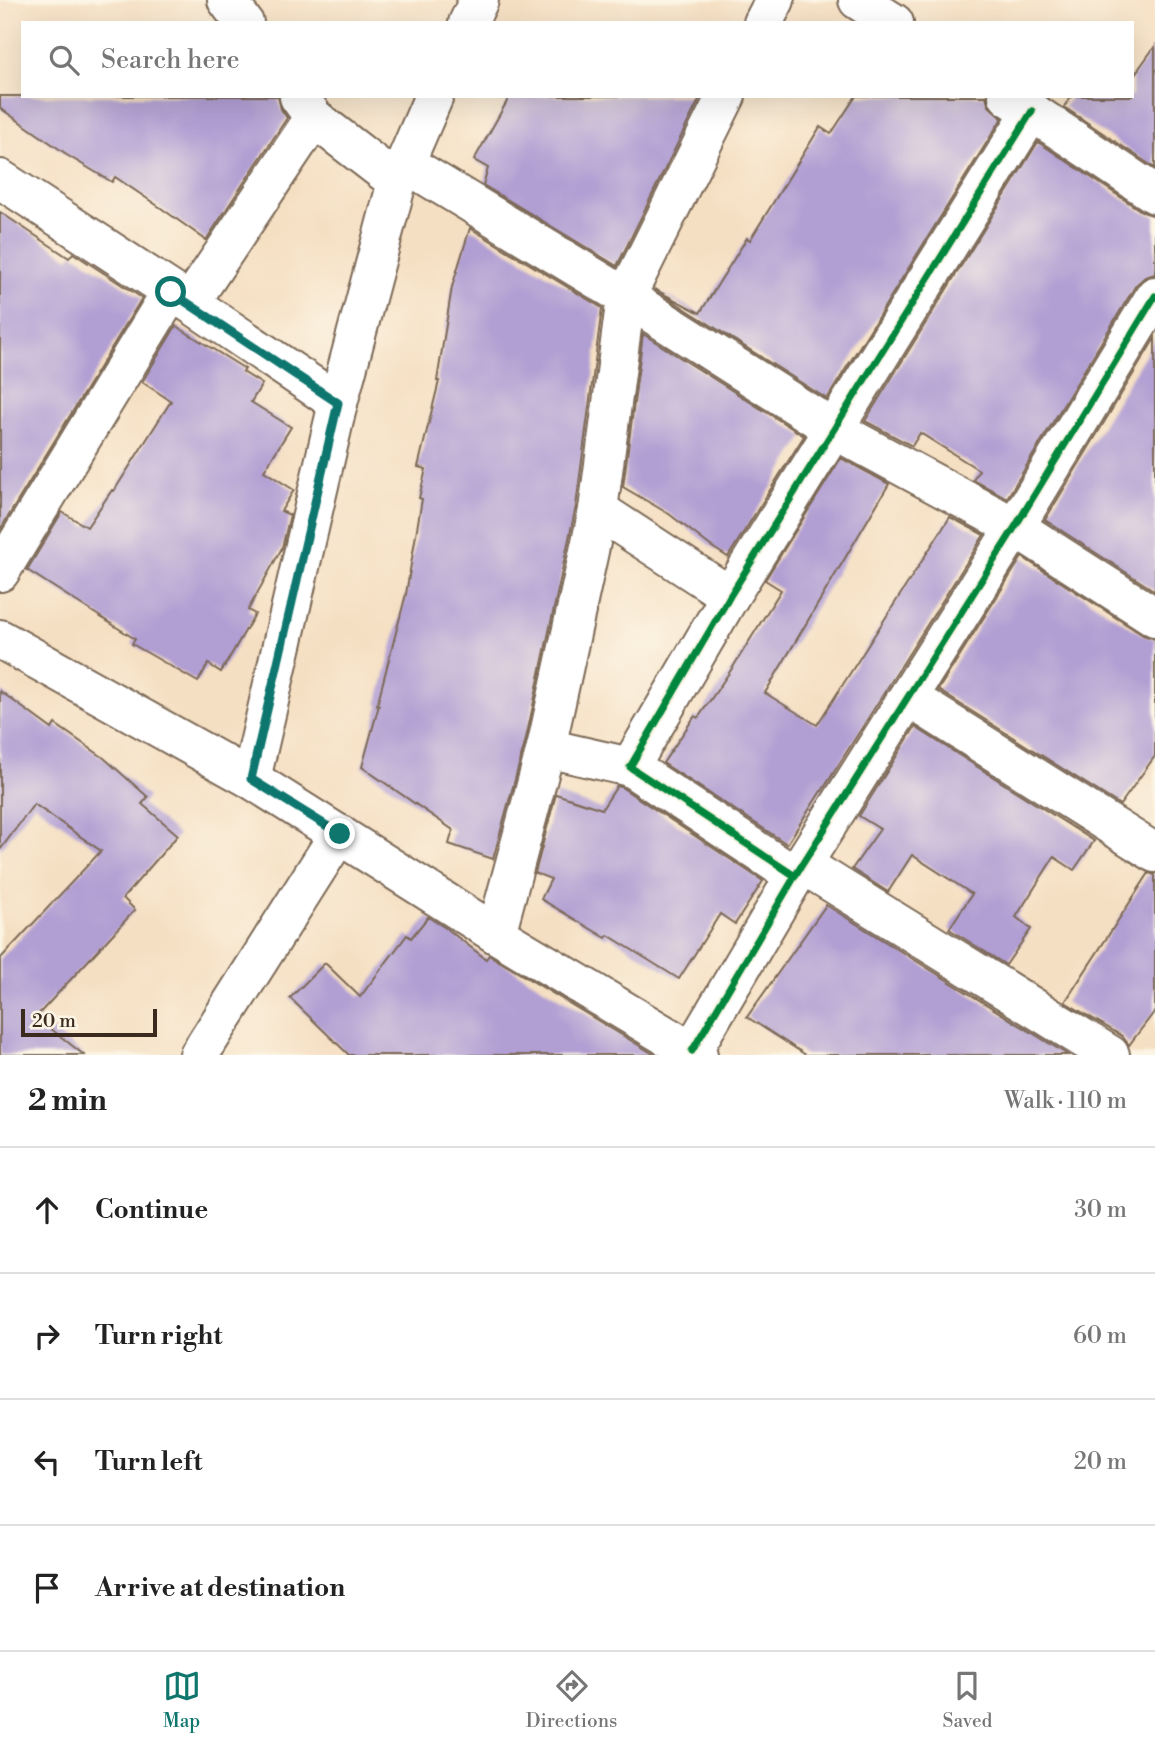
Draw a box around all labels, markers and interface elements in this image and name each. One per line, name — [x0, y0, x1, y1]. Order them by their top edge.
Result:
search box — [21, 21, 1134, 98]
icon: search — [45, 41, 83, 79]
text: Search here — [101, 44, 240, 76]
route start — [155, 276, 186, 307]
route end — [324, 818, 355, 849]
scale bar — [21, 1006, 158, 1038]
text: 20 m — [32, 1009, 76, 1033]
text: 2 min — [28, 1082, 107, 1120]
text: Walk · 110 m — [1004, 1087, 1127, 1115]
icon: ahead — [28, 1191, 66, 1229]
text: Continue — [95, 1194, 208, 1226]
text: 30 m — [1074, 1196, 1127, 1224]
icon: right — [28, 1317, 66, 1355]
text: Turn right — [95, 1320, 223, 1352]
text: 60 m — [1073, 1322, 1127, 1350]
icon: left — [28, 1443, 66, 1481]
text: Turn left — [95, 1446, 203, 1478]
text: 20 m — [1074, 1448, 1127, 1476]
icon: arrive — [28, 1569, 66, 1607]
text: Arrive at destination — [95, 1572, 345, 1604]
tab: Map — [163, 1667, 201, 1733]
tab: Directions — [526, 1667, 617, 1733]
tab: Saved — [943, 1667, 992, 1733]

